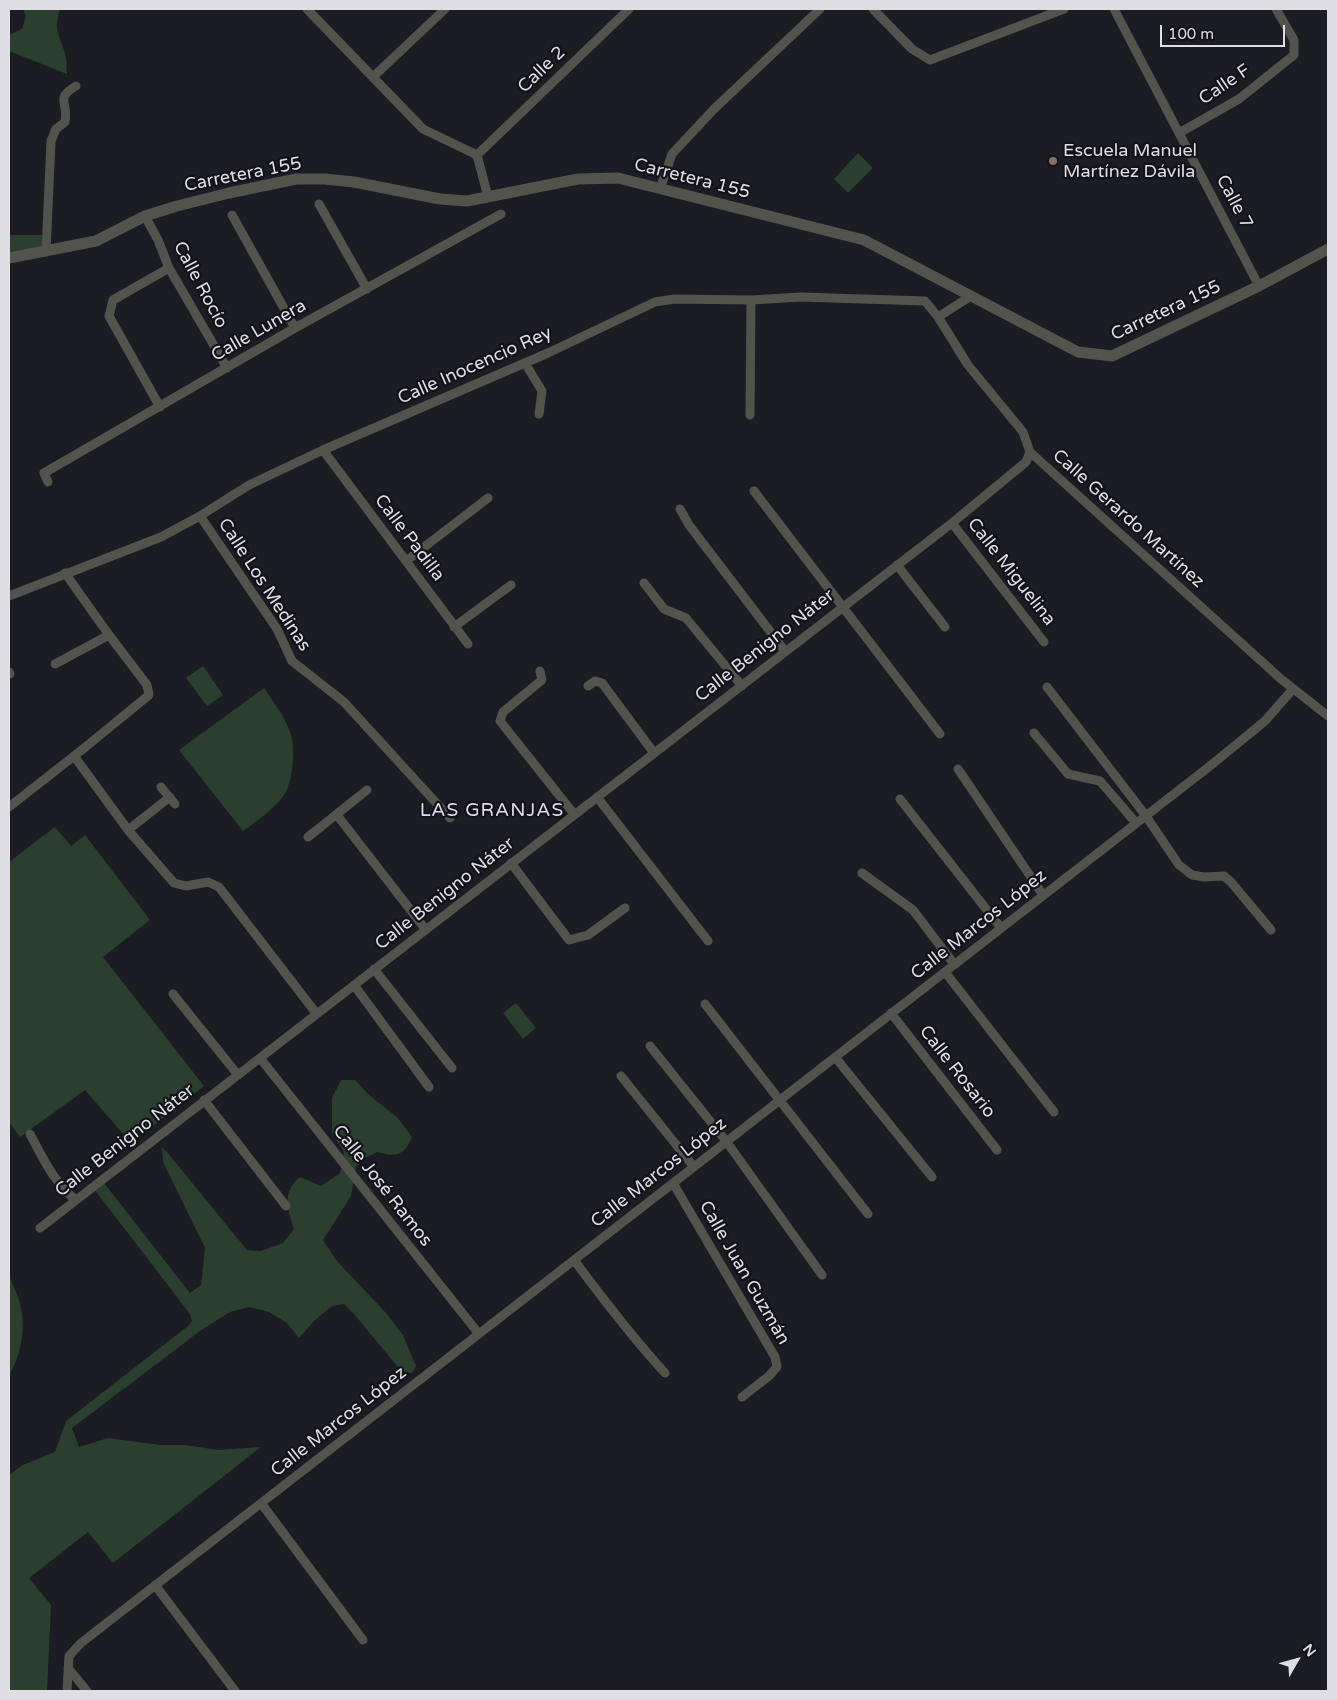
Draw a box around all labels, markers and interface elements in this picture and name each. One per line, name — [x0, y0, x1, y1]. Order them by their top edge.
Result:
scale bar — [1162, 15, 1287, 47]
text: 100 m — [1168, 25, 1214, 43]
street label: Calle 2 — [514, 42, 570, 98]
street label: Calle F — [1195, 60, 1255, 110]
place label: Escuela Manuel Martínez Dávila — [1063, 140, 1197, 182]
street label: Carretera 155 — [183, 153, 303, 197]
street label: Carretera 155 — [632, 154, 752, 204]
marker: Escuela Manuel Martínez Dávila — [1047, 155, 1059, 167]
street label: Calle 7 — [1211, 171, 1257, 233]
street label: Calle Rocío — [168, 238, 232, 332]
street label: Carretera 155 — [1108, 276, 1224, 346]
street label: Calle Lunera — [208, 295, 310, 367]
street label: Calle Inocencio Rey — [395, 322, 555, 410]
street label: Calle Gerardo Martínez — [1048, 445, 1208, 593]
street label: Calle Padilla — [369, 490, 449, 586]
street label: Calle Miguelina — [962, 514, 1060, 630]
street label: Calle Los Medinas — [213, 515, 315, 655]
street label: Calle Benigno Náter — [691, 585, 839, 707]
district label: LAS GRANJAS — [418, 800, 566, 822]
street label: Calle Benigno Náter — [371, 833, 519, 955]
street label: Calle Marcos López — [907, 865, 1051, 985]
street label: Calle Rosario — [914, 1022, 1000, 1122]
street label: Calle Benigno Náter — [51, 1080, 199, 1202]
street label: Calle Marcos López — [587, 1113, 731, 1233]
street label: Calle José Ramos — [328, 1121, 436, 1251]
street label: Calle Juan Guzmán — [694, 1197, 794, 1349]
street label: Calle Marcos López — [267, 1362, 411, 1482]
north arrow — [1272, 1635, 1322, 1685]
text: N — [1299, 1641, 1319, 1660]

